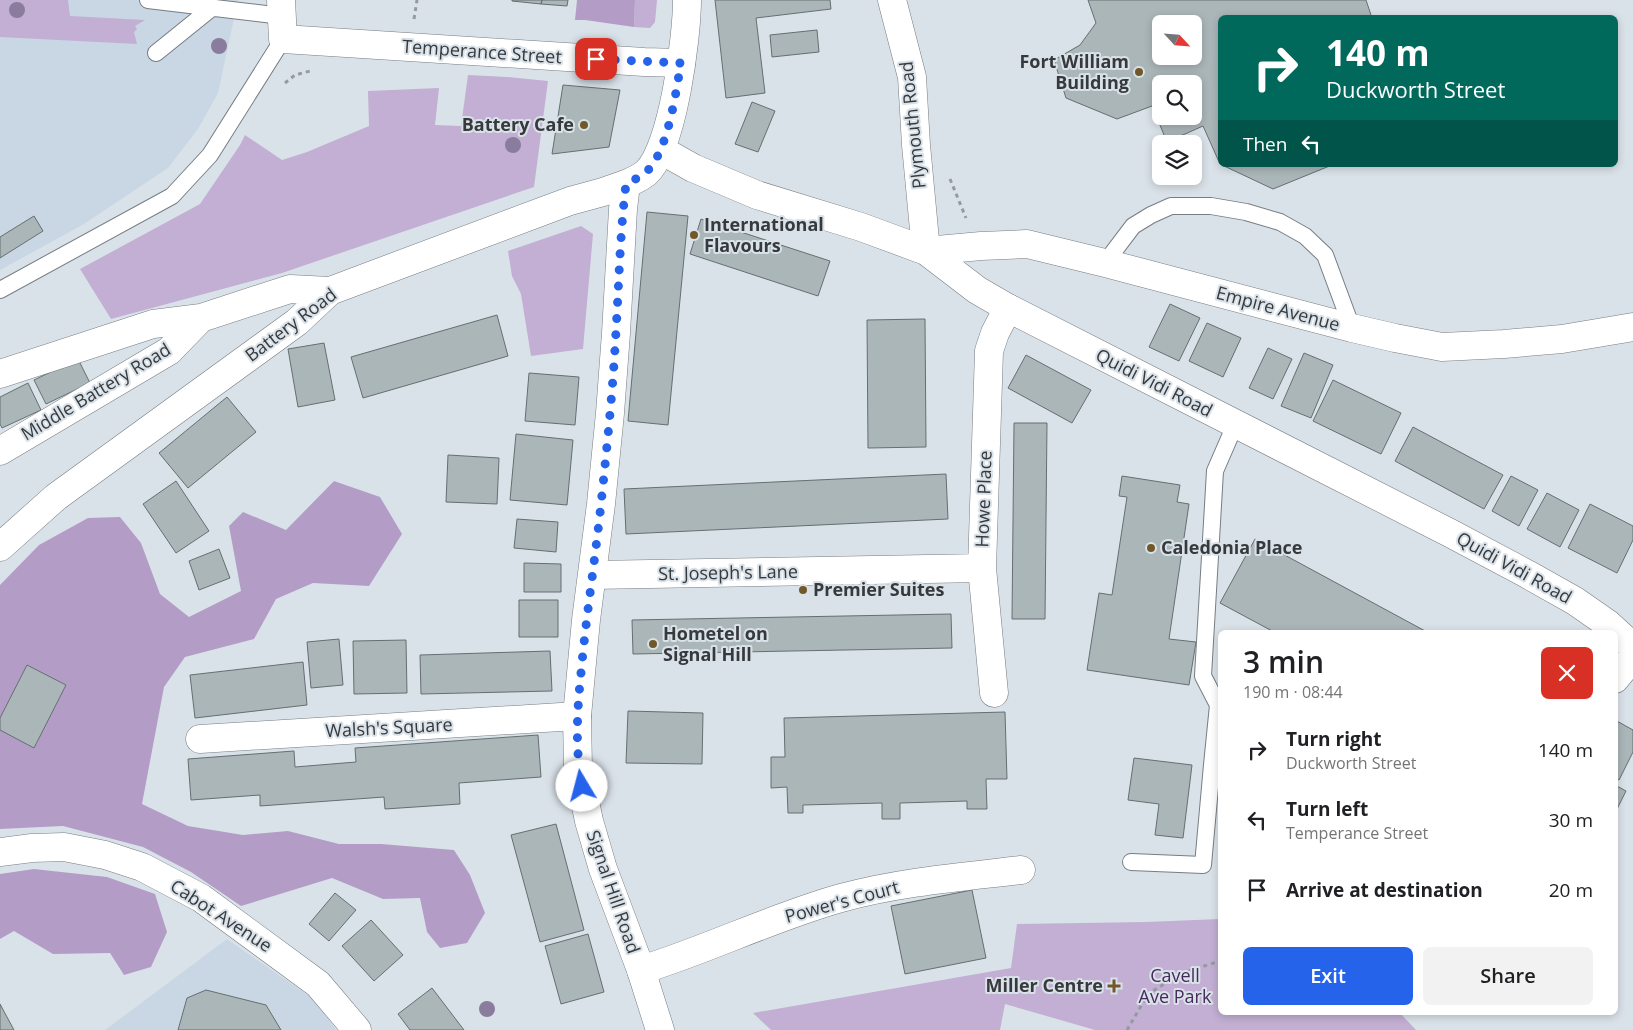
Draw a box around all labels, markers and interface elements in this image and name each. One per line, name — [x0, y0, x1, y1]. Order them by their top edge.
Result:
north arrow — [1152, 15, 1202, 65]
map controls — [1152, 15, 1202, 185]
text: 140 m — [1326, 29, 1430, 76]
street label: Temperance Street — [401, 33, 563, 69]
icon: right — [1243, 35, 1308, 100]
pin — [575, 38, 617, 80]
icon: arrive — [582, 45, 610, 73]
place label: Fort William Building — [1019, 49, 1129, 94]
street label: Plymouth Road — [893, 60, 931, 190]
marker: Fort William Building — [1133, 66, 1145, 78]
text: Duckworth Street — [1326, 74, 1505, 104]
button: search — [1152, 75, 1202, 125]
place label: Battery Cafe — [462, 112, 574, 136]
marker: Battery Cafe — [578, 119, 590, 131]
icon: left — [1297, 130, 1325, 158]
text: Then — [1243, 131, 1287, 157]
button: layers — [1152, 135, 1202, 185]
place label: International Flavours — [704, 212, 824, 257]
marker: International Flavours — [688, 229, 700, 241]
street label: Empire Avenue — [1214, 280, 1343, 336]
street label: Battery Road — [240, 282, 341, 366]
street label: Middle Battery Road — [16, 337, 175, 445]
street label: Quidi Vidi Road — [1092, 342, 1217, 422]
street label: Howe Place — [969, 450, 997, 548]
street label: Quidi Vidi Road — [1453, 526, 1576, 609]
place label: Caledonia Place — [1161, 535, 1302, 559]
marker: Caledonia Place — [1145, 542, 1157, 554]
street label: St. Joseph's Lane — [658, 559, 798, 585]
place label: Premier Suites — [813, 577, 944, 601]
marker: Premier Suites — [797, 584, 809, 596]
place label: Hometel on Signal Hill — [663, 621, 768, 666]
marker: Hometel on Signal Hill — [647, 638, 659, 650]
text: 3 min — [1243, 641, 1324, 682]
button: close — [1541, 647, 1593, 699]
text: 190 m · 08:44 — [1243, 681, 1343, 703]
street label: Walsh's Square — [325, 712, 453, 742]
text: Turn right — [1286, 726, 1381, 752]
icon: right — [1243, 736, 1271, 764]
text: 140 m — [1538, 737, 1593, 763]
text: Duckworth Street — [1286, 752, 1416, 774]
position arrow — [555, 759, 607, 811]
text: Turn left — [1286, 796, 1368, 822]
icon: left — [1243, 806, 1271, 834]
text: 30 m — [1549, 807, 1593, 833]
text: Temperance Street — [1286, 822, 1428, 844]
street label: Signal Hill Road — [582, 827, 646, 957]
street label: Cabot Avenue — [166, 873, 277, 957]
street label: Power's Court — [782, 874, 901, 928]
icon: arrive — [1243, 876, 1271, 904]
text: Arrive at destination — [1286, 877, 1483, 903]
text: 20 m — [1549, 877, 1593, 903]
button: Exit — [1243, 947, 1413, 1005]
button: Share — [1423, 947, 1593, 1005]
park label: Cavell Ave Park — [1139, 963, 1212, 1008]
place label: Miller Centre — [986, 973, 1103, 997]
marker: Miller Centre — [1107, 979, 1121, 993]

